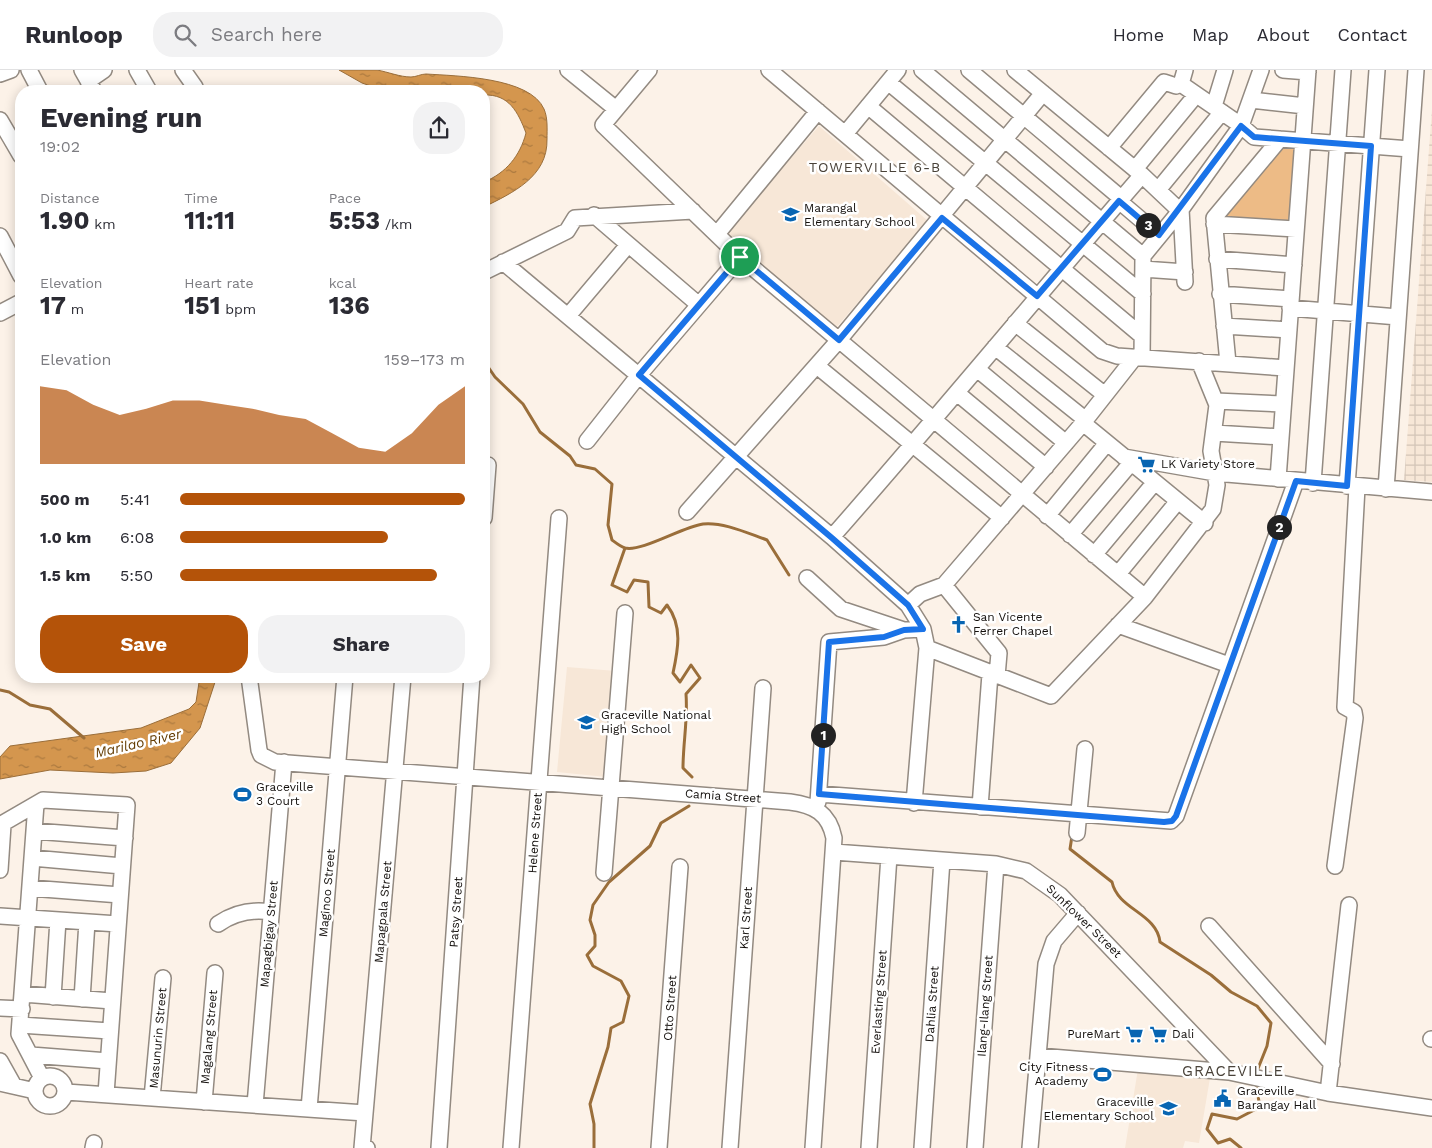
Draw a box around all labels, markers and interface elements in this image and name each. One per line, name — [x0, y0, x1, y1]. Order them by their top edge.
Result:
search box — [153, 12, 503, 57]
text: Runloop — [25, 21, 123, 49]
icon: search — [171, 21, 199, 49]
text: Search here — [211, 23, 322, 46]
text: Home — [1113, 24, 1164, 45]
text: Map — [1192, 24, 1229, 45]
text: About — [1257, 24, 1309, 45]
text: Contact — [1337, 24, 1407, 45]
text: Evening run — [40, 101, 202, 134]
button: share — [413, 102, 465, 154]
text: 19:02 — [40, 137, 80, 156]
district label: TOWERVILLE 6-B — [809, 159, 941, 175]
text: Distance — [40, 190, 100, 206]
text: Time — [184, 190, 218, 206]
text: Pace — [329, 190, 361, 206]
place label: Marangal Elementary School — [804, 201, 915, 229]
school or university icon: Marangal Elementary School — [780, 205, 800, 225]
text: 1.90 — [40, 206, 90, 235]
text: 11:11 — [184, 206, 235, 235]
text: 5:53 — [329, 206, 380, 235]
pin: 3 — [1136, 212, 1160, 238]
text: km — [90, 216, 116, 232]
text: /km — [380, 216, 412, 232]
text: 3 — [1144, 217, 1153, 233]
pin — [719, 236, 761, 278]
icon: arrive — [726, 243, 754, 271]
text: Elevation — [40, 275, 103, 291]
text: Heart rate — [184, 275, 254, 291]
text: kcal — [329, 275, 356, 291]
text: 17 — [40, 291, 66, 320]
text: 151 — [184, 291, 220, 320]
text: 136 — [329, 291, 370, 320]
text: m — [66, 301, 84, 317]
text: bpm — [220, 301, 256, 317]
text: Elevation — [40, 350, 111, 369]
text: 159–173 m — [384, 350, 465, 369]
supermarket icon: LK Variety Store — [1137, 454, 1157, 474]
place label: LK Variety Store — [1161, 457, 1255, 471]
text: 500 m — [40, 490, 90, 509]
text: 5:41 — [120, 490, 150, 509]
pin: 2 — [1266, 514, 1292, 540]
text: 2 — [1275, 519, 1284, 535]
text: 1.0 km — [40, 528, 91, 547]
text: 6:08 — [120, 528, 154, 547]
text: 1.5 km — [40, 566, 90, 585]
text: 5:50 — [120, 566, 153, 585]
place label: San Vicente Ferrer Chapel — [973, 610, 1053, 638]
church icon: San Vicente Ferrer Chapel — [949, 614, 969, 634]
button: Save — [40, 615, 248, 673]
button: Share — [258, 615, 465, 673]
place label: Graceville National High School — [601, 708, 711, 736]
school or university icon: Graceville National High School — [577, 712, 597, 732]
pin: 1 — [810, 722, 836, 748]
water label: Marilao River — [93, 725, 183, 761]
text: 1 — [820, 727, 827, 743]
place label: Graceville 3 Court — [256, 780, 313, 808]
sports icon: Graceville 3 Court — [232, 784, 252, 804]
street label: Camia Street — [684, 786, 762, 806]
street label: Helene Street — [525, 792, 545, 874]
street label: Maginoo Street — [316, 848, 338, 938]
street label: Mapagpala Street — [372, 860, 394, 964]
street label: Patsy Street — [447, 876, 465, 948]
street label: Mapagbigay Street — [257, 880, 281, 988]
street label: Sunflower Street — [1043, 881, 1125, 961]
street label: Karl Street — [737, 886, 755, 950]
street label: Everlasting Street — [868, 949, 890, 1055]
street label: Ilang-Ilang Street — [974, 955, 996, 1057]
street label: Dahlia Street — [922, 965, 942, 1043]
street label: Otto Street — [661, 975, 679, 1041]
street label: Masunurin Street — [147, 987, 169, 1089]
street label: Magalang Street — [198, 989, 220, 1085]
supermarket icon: PureMart — [1124, 1024, 1144, 1044]
supermarket icon: Dali — [1148, 1024, 1168, 1044]
place label: PureMart — [1067, 1027, 1120, 1041]
place label: Dali — [1172, 1027, 1194, 1041]
place label: City Fitness Academy — [1019, 1060, 1089, 1088]
district label: GRACEVILLE — [1182, 1062, 1284, 1080]
sports icon: City Fitness Academy — [1092, 1064, 1112, 1084]
place label: Graceville Barangay Hall — [1237, 1084, 1317, 1112]
public building icon: Graceville Barangay Hall — [1213, 1088, 1233, 1108]
place label: Graceville Elementary School — [1043, 1095, 1154, 1123]
school or university icon: Graceville Elementary School — [1158, 1099, 1178, 1119]

